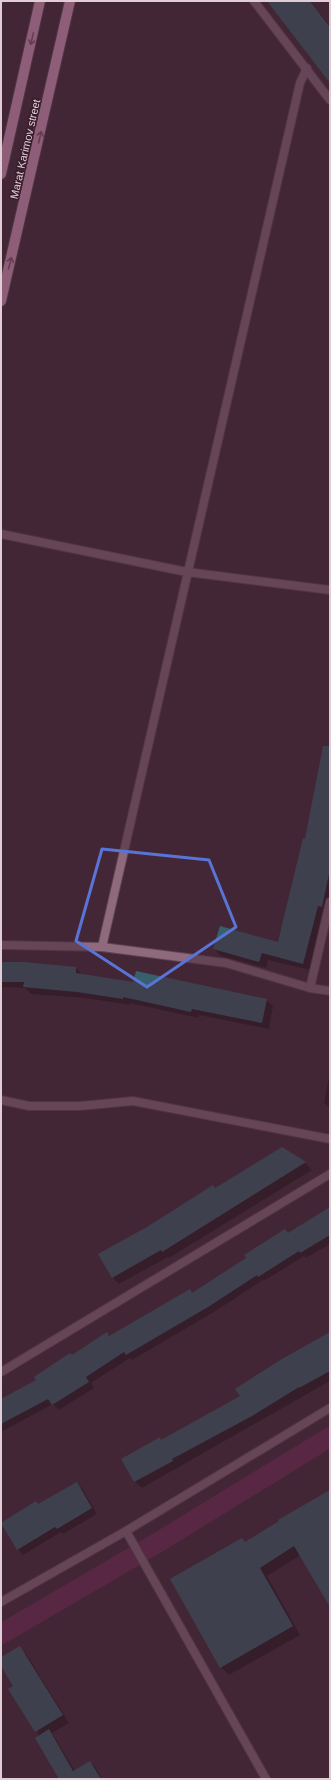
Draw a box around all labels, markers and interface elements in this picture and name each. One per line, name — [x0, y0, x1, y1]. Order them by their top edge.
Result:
one-way arrow — [27, 32, 35, 45]
street label: Marat Karimov street — [8, 98, 42, 200]
one-way arrow — [36, 130, 44, 143]
one-way arrow — [7, 257, 14, 270]

